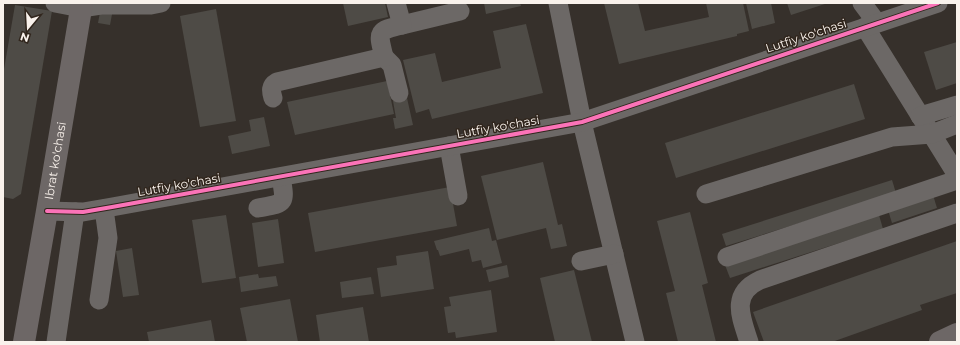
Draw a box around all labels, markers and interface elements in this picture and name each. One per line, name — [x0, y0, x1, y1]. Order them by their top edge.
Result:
north arrow — [8, 8, 48, 48]
street label: Lutfiy ko'chasi — [764, 15, 848, 56]
text: N — [19, 29, 31, 46]
street label: Lutfiy ko'chasi — [455, 112, 541, 141]
street label: Ibrat ko'chasi — [41, 121, 69, 201]
street label: Lutfiy ko'chasi — [136, 170, 222, 199]

